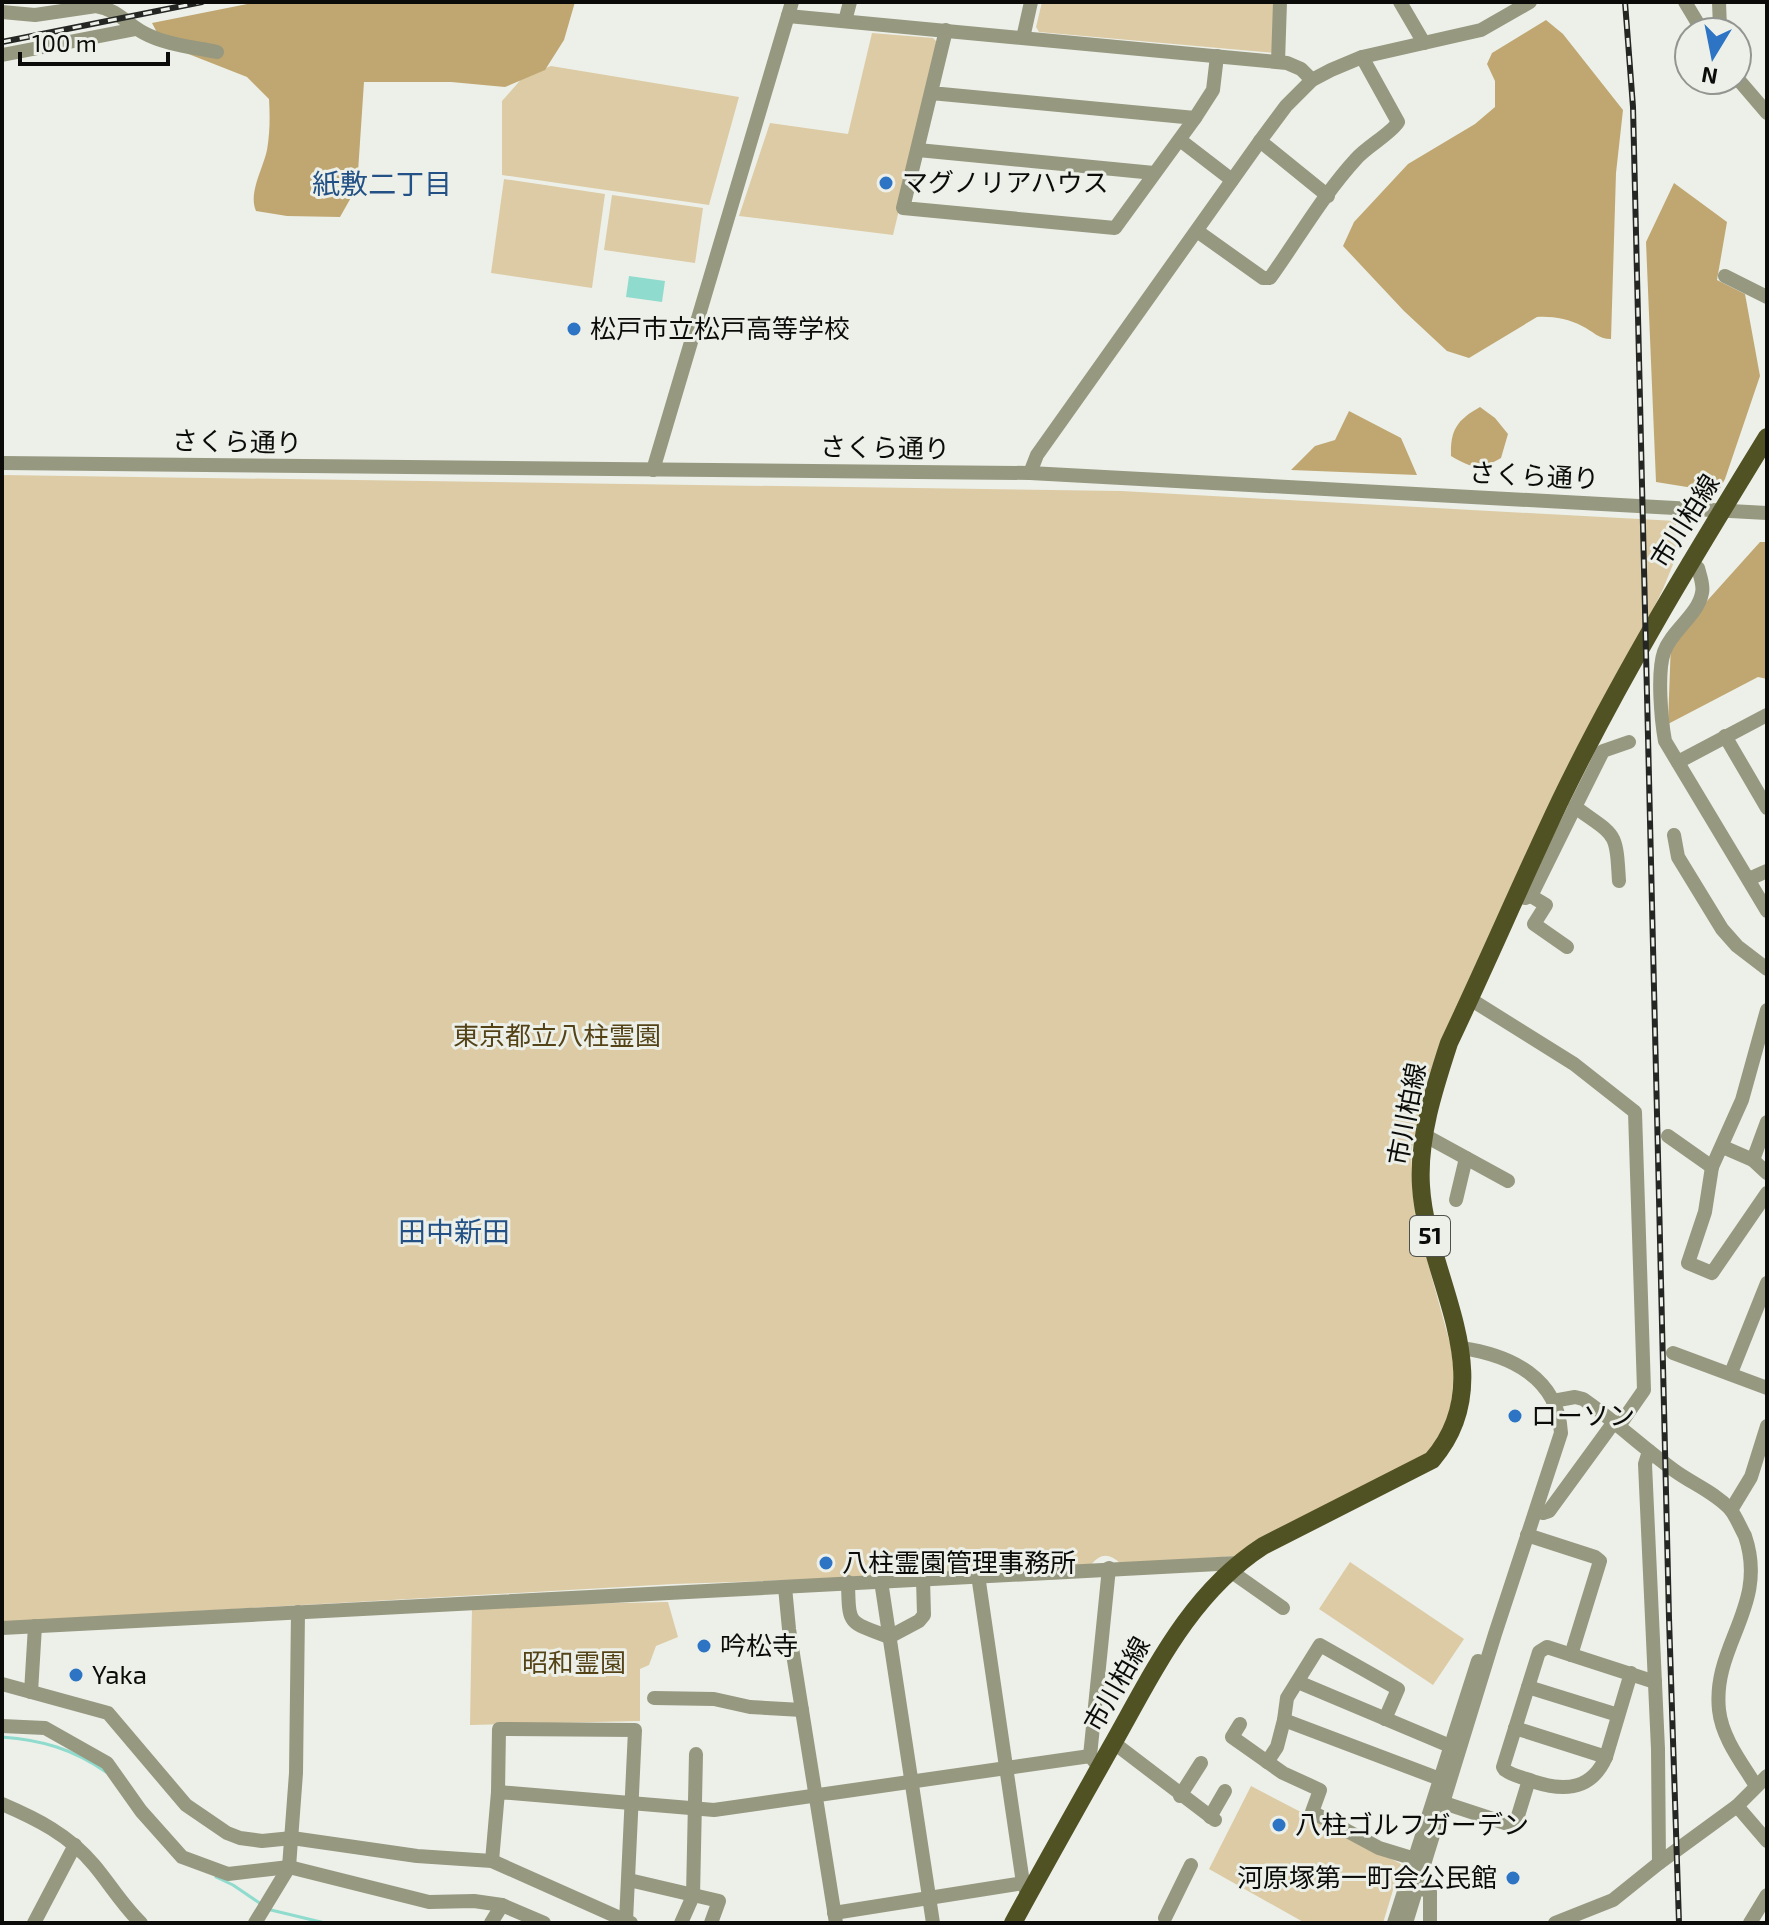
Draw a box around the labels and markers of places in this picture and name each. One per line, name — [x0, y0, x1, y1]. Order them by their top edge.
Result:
place label: マグノリアハウス — [902, 166, 1108, 197]
marker: マグノリアハウス — [877, 174, 895, 192]
place label: 松戸市立松戸高等学校 — [590, 312, 850, 343]
marker: 松戸市立松戸高等学校 — [565, 320, 583, 338]
place label: ローソン — [1531, 1399, 1635, 1430]
marker: ローソン — [1506, 1407, 1524, 1425]
place label: 八柱霊園管理事務所 — [842, 1546, 1076, 1577]
marker: 八柱霊園管理事務所 — [817, 1554, 835, 1572]
place label: 吟松寺 — [720, 1629, 798, 1660]
marker: 吟松寺 — [695, 1637, 713, 1655]
place label: Yaka — [92, 1658, 147, 1689]
marker: Yaka — [67, 1666, 85, 1684]
place label: 八柱ゴルフガーデン — [1295, 1808, 1529, 1839]
marker: 八柱ゴルフガーデン — [1270, 1816, 1288, 1834]
place label: 河原塚第一町会公民館 — [1237, 1861, 1497, 1892]
marker: 河原塚第一町会公民館 — [1504, 1869, 1522, 1887]

